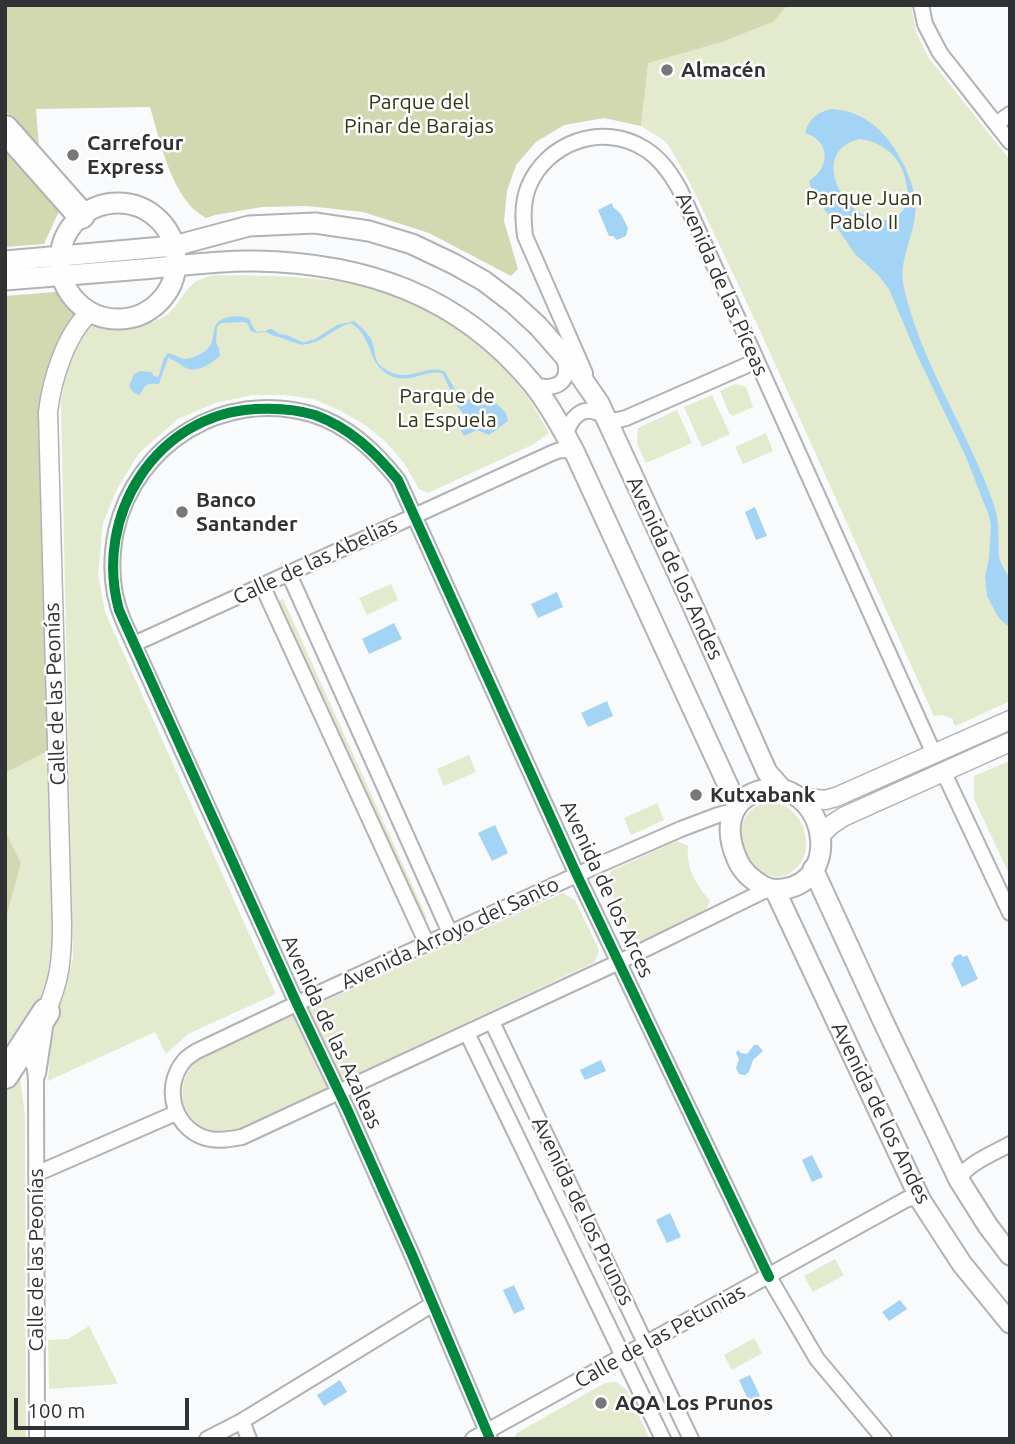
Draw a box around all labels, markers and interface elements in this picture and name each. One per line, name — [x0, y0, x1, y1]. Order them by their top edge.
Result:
place label: Almacén — [681, 57, 766, 83]
marker: Almacén — [659, 62, 675, 78]
park label: Parque del Pinar de Barajas — [344, 89, 494, 139]
place label: Carrefour Express — [87, 130, 183, 180]
marker: Carrefour Express — [65, 147, 81, 163]
park label: Parque Juan Pablo II — [806, 185, 922, 235]
street label: Avenida de las Píceas — [670, 188, 774, 380]
park label: Parque de La Espuela — [397, 383, 497, 433]
street label: Avenida de los Andes — [621, 472, 729, 664]
place label: Banco Santander — [196, 487, 298, 537]
marker: Banco Santander — [174, 504, 190, 520]
street label: Calle de las Abelias — [229, 512, 401, 610]
street label: Calle de las Peonías — [39, 602, 71, 786]
place label: Kutxabank — [710, 782, 816, 808]
marker: Kutxabank — [688, 787, 704, 803]
street label: Avenida de los Arces — [555, 796, 659, 982]
street label: Avenida Arroyo del Santo — [337, 871, 563, 995]
street label: Avenida de las Azaleas — [276, 931, 388, 1133]
street label: Avenida de los Andes — [826, 1018, 936, 1208]
street label: Avenida de los Prunos — [526, 1113, 640, 1309]
street label: Calle de las Peonías — [23, 1168, 49, 1352]
street label: Calle de las Petunias — [570, 1279, 750, 1393]
scale bar — [18, 1384, 192, 1428]
place label: AQA Los Prunos — [615, 1390, 773, 1416]
marker: AQA Los Prunos — [593, 1395, 609, 1411]
text: 100 m — [27, 1398, 85, 1422]

